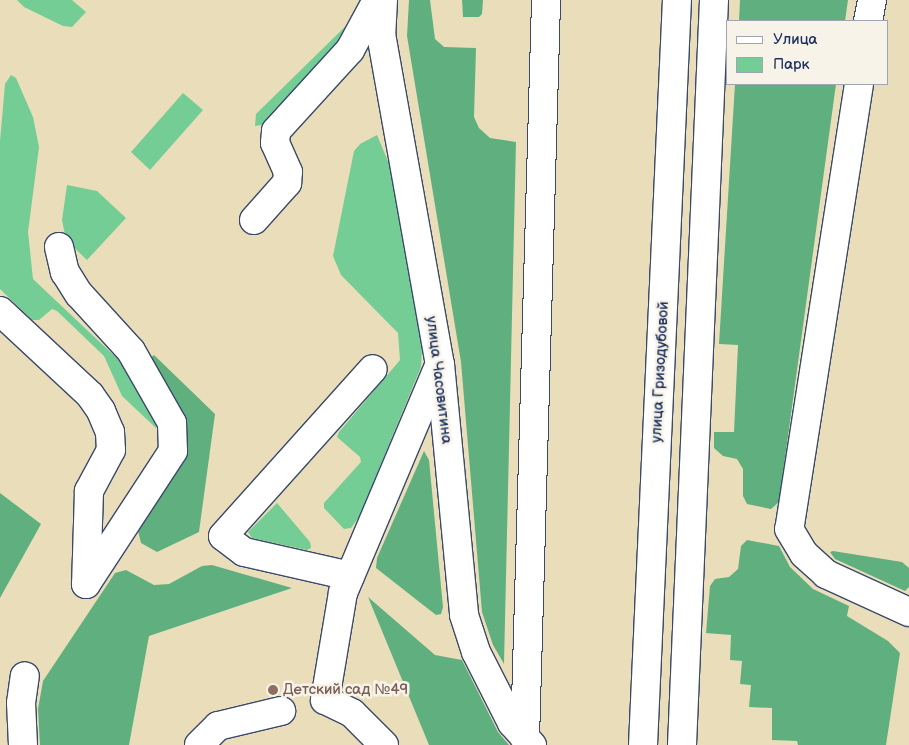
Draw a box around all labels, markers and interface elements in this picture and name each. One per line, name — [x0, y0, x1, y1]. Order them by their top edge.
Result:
legend — [726, 20, 889, 85]
text: Улица — [773, 30, 817, 49]
text: Парк — [773, 55, 810, 74]
street label: улица Гризодубовой — [647, 301, 673, 443]
street label: улица Часовитина — [422, 315, 456, 445]
place label: Детский сад №49 — [283, 681, 408, 699]
marker: Детский сад №49 — [267, 684, 279, 696]

